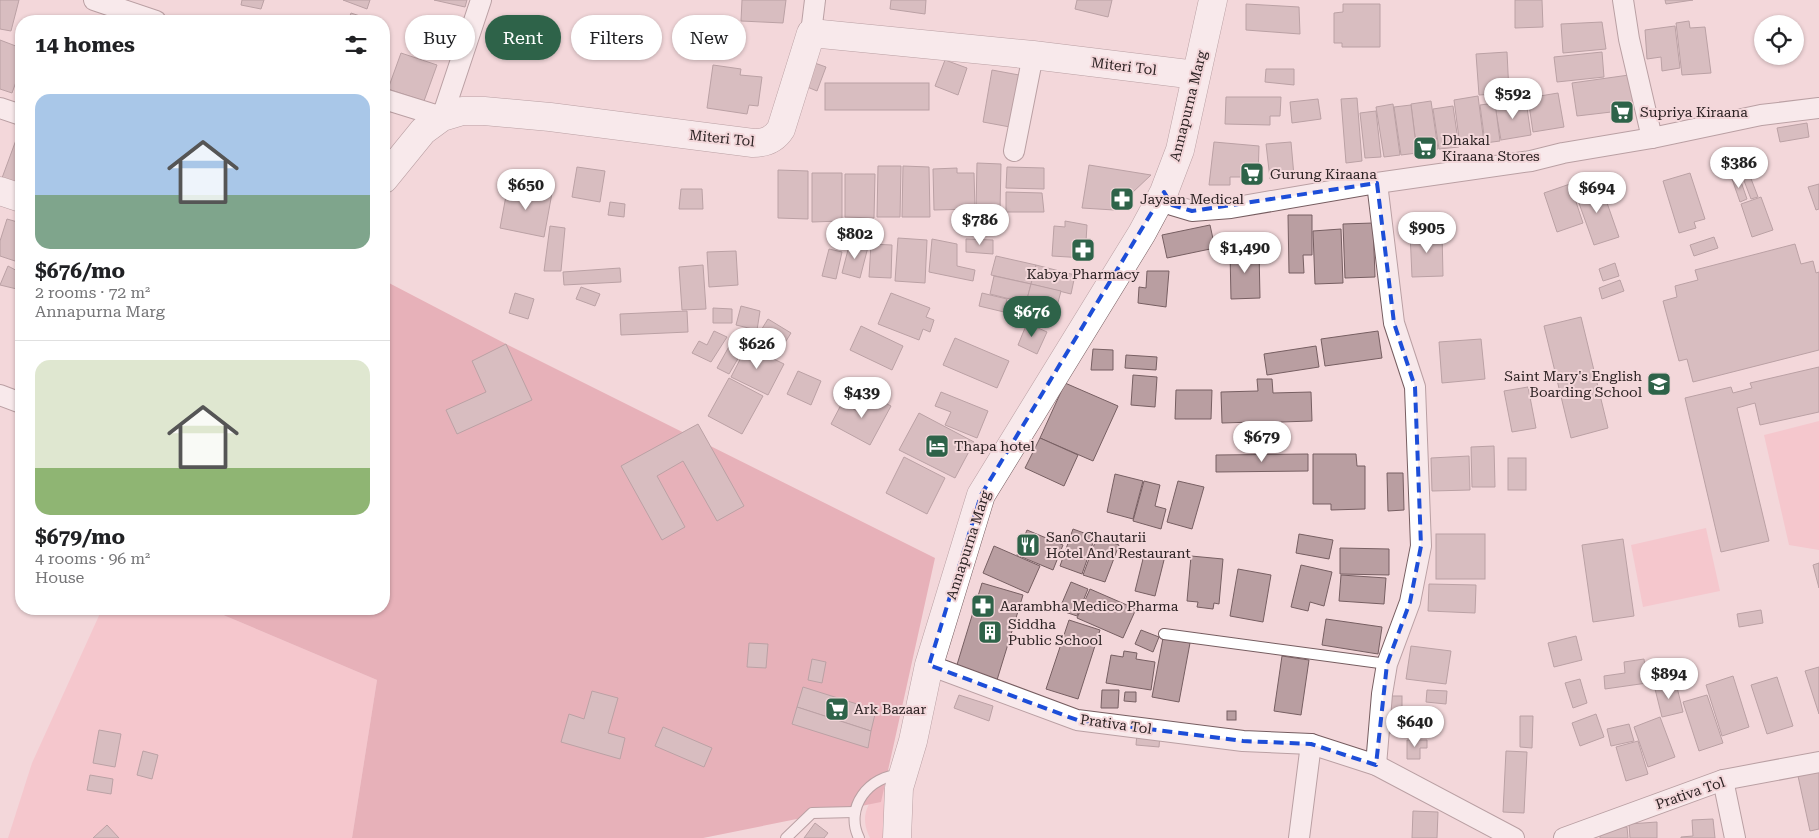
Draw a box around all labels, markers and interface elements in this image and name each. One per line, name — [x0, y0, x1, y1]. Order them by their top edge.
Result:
chip: Buy — [405, 15, 475, 60]
chip: Rent — [485, 15, 561, 60]
chip: Filters — [571, 15, 662, 60]
chip: New — [672, 15, 746, 60]
map controls — [1754, 15, 1804, 65]
button: locate — [1754, 15, 1804, 65]
icon: filters — [342, 31, 370, 59]
text: 14 homes — [35, 33, 135, 57]
street label: Annapurna Marg — [1167, 49, 1210, 163]
street label: Miteri Tol — [1090, 54, 1158, 78]
pin: $592 — [1483, 78, 1543, 120]
text: $592 — [1495, 84, 1531, 103]
supermarket icon: Supriya Kiraana — [1609, 99, 1635, 125]
place label: Supriya Kiraana — [1640, 104, 1748, 120]
icon: home — [158, 127, 248, 217]
street label: Miteri Tol — [688, 127, 756, 149]
place label: Dhakal Kiraana Stores — [1442, 132, 1540, 164]
supermarket icon: Dhakal Kiraana Stores — [1412, 135, 1438, 161]
pin: $386 — [1709, 146, 1769, 189]
text: $386 — [1721, 153, 1757, 172]
supermarket icon: Gurung Kiraana — [1239, 161, 1265, 187]
place label: Gurung Kiraana — [1270, 166, 1377, 182]
pin: $650 — [496, 168, 556, 211]
pin: $694 — [1567, 172, 1627, 214]
text: $650 — [508, 175, 544, 194]
text: $694 — [1579, 178, 1615, 197]
pharmacy icon: Jaysan Medical — [1109, 186, 1135, 212]
place label: Jaysan Medical — [1140, 191, 1244, 207]
pin: $786 — [950, 204, 1010, 246]
text: $786 — [962, 210, 998, 229]
pin: $905 — [1397, 212, 1457, 254]
pin: $802 — [825, 218, 885, 260]
text: $905 — [1409, 218, 1445, 237]
text: $802 — [837, 224, 873, 243]
pin: $1,490 — [1204, 232, 1286, 274]
pharmacy icon: Kabya Pharmacy — [1070, 237, 1096, 263]
text: $1,490 — [1220, 238, 1270, 257]
text: $676/mo — [35, 259, 125, 283]
place label: Kabya Pharmacy — [1026, 266, 1140, 282]
text: 2 rooms · 72 m² — [35, 283, 150, 302]
pin: $676 — [1002, 296, 1062, 338]
text: Annapurna Marg — [35, 302, 165, 321]
text: $676 — [1014, 302, 1050, 321]
pin: $626 — [727, 328, 787, 370]
text: $626 — [739, 334, 775, 353]
place label: Saint Mary's English Boarding School — [1504, 368, 1643, 400]
school or university icon: Saint Mary's English Boarding School — [1646, 371, 1672, 397]
pin: $439 — [832, 376, 892, 419]
text: $439 — [844, 383, 880, 402]
icon: home — [158, 392, 248, 482]
pin: $679 — [1232, 420, 1292, 463]
text: $679 — [1244, 427, 1280, 446]
hotel icon: Thapa hotel — [924, 433, 950, 459]
place label: Thapa hotel — [954, 438, 1035, 454]
street label: Annapurna Marg — [943, 489, 993, 601]
text: $679/mo — [35, 525, 125, 549]
place label: Sano Chautarii Hotel And Restaurant — [1046, 529, 1191, 561]
restaurant icon: Sano Chautarii Hotel And Restaurant — [1015, 532, 1041, 558]
text: 4 rooms · 96 m² — [35, 549, 150, 568]
text: House — [35, 568, 84, 587]
pharmacy icon: Aarambha Medico Pharma — [970, 593, 996, 619]
place label: Aarambha Medico Pharma — [1000, 598, 1179, 614]
place label: Siddha Public School — [1008, 616, 1103, 648]
building icon: Siddha Public School — [977, 619, 1003, 645]
pin: $894 — [1639, 658, 1699, 700]
text: $894 — [1651, 664, 1687, 683]
supermarket icon: Ark Bazaar — [824, 696, 850, 722]
place label: Ark Bazaar — [854, 701, 926, 717]
pin: $640 — [1385, 706, 1445, 748]
street label: Prativa Tol — [1079, 711, 1153, 737]
text: $640 — [1397, 712, 1433, 731]
street label: Prativa Tol — [1653, 773, 1727, 812]

